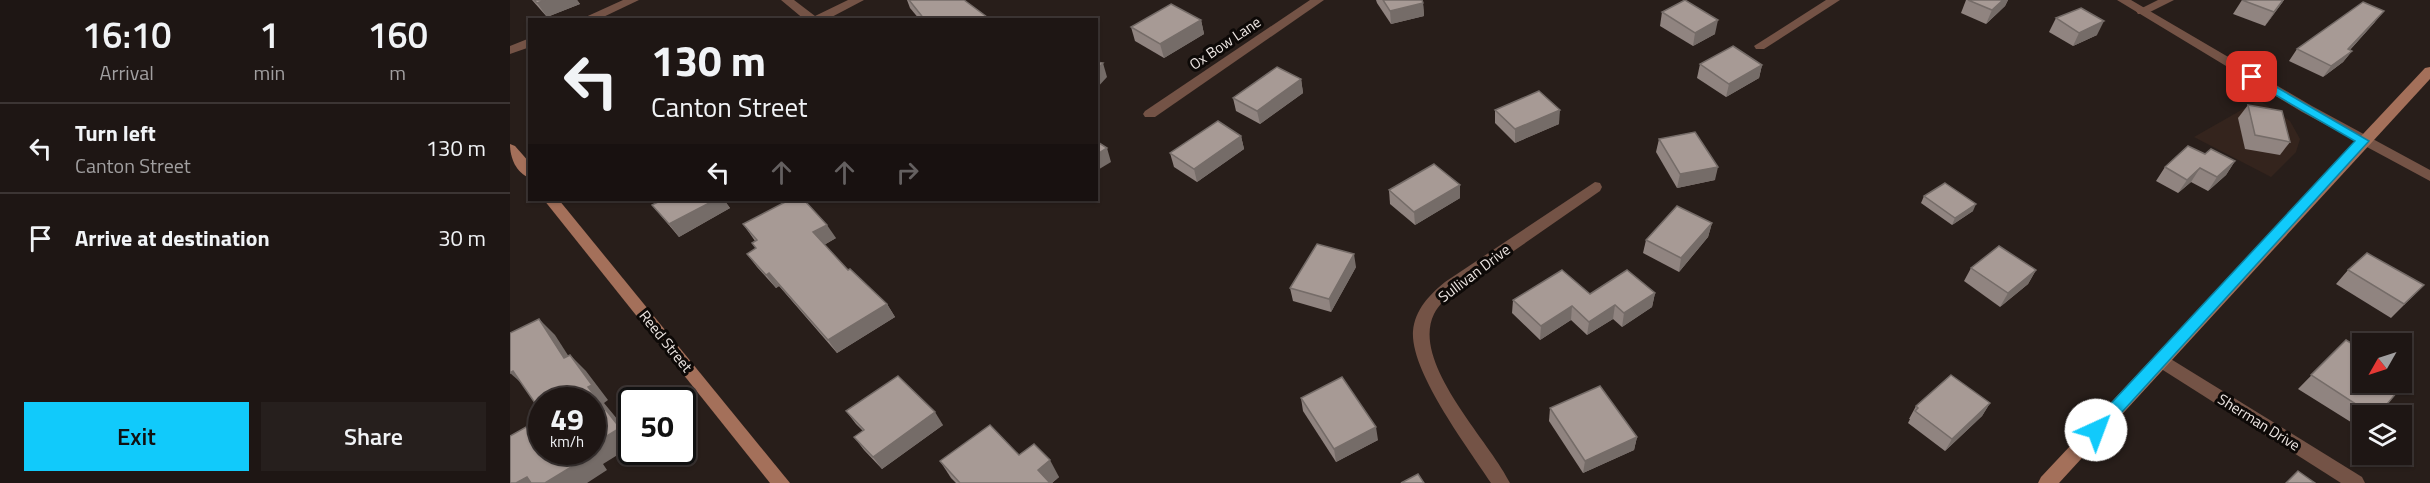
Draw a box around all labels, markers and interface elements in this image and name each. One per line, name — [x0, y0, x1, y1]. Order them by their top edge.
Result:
text: 16:10 — [82, 7, 171, 62]
text: 1 — [259, 7, 279, 62]
text: 160 — [367, 7, 428, 62]
street label: Ox Bow Lane — [1185, 10, 1265, 76]
text: 130 m — [651, 28, 766, 92]
icon: left — [552, 42, 630, 120]
pin — [2226, 51, 2277, 102]
text: Arrival — [100, 57, 154, 88]
text: min — [253, 57, 285, 88]
text: m — [389, 57, 406, 88]
icon: arrive — [2235, 60, 2268, 93]
text: Canton Street — [651, 86, 807, 127]
text: Turn left — [75, 116, 156, 150]
text: 130 m — [426, 131, 486, 165]
icon: left — [24, 132, 57, 165]
text: Canton Street — [75, 150, 191, 181]
icon: left — [702, 156, 735, 189]
icon: ahead — [765, 156, 798, 189]
icon: ahead — [828, 156, 861, 189]
icon: right — [891, 156, 924, 189]
text: Arrive at destination — [75, 221, 270, 255]
text: 30 m — [438, 221, 486, 255]
icon: arrive — [24, 222, 57, 255]
street label: Sullivan Drive — [1433, 238, 1515, 308]
street label: Reed Street — [634, 305, 699, 378]
north arrow — [2352, 333, 2412, 393]
map controls — [2352, 333, 2412, 465]
speed limit sign: 50 — [618, 387, 696, 465]
street label: Sherman Drive — [2213, 388, 2305, 456]
text: 49 — [550, 396, 584, 442]
position arrow — [2064, 398, 2128, 462]
button: Exit — [24, 402, 249, 471]
button: Share — [261, 402, 486, 471]
button: layers — [2352, 405, 2412, 465]
text: km/h — [550, 430, 584, 453]

